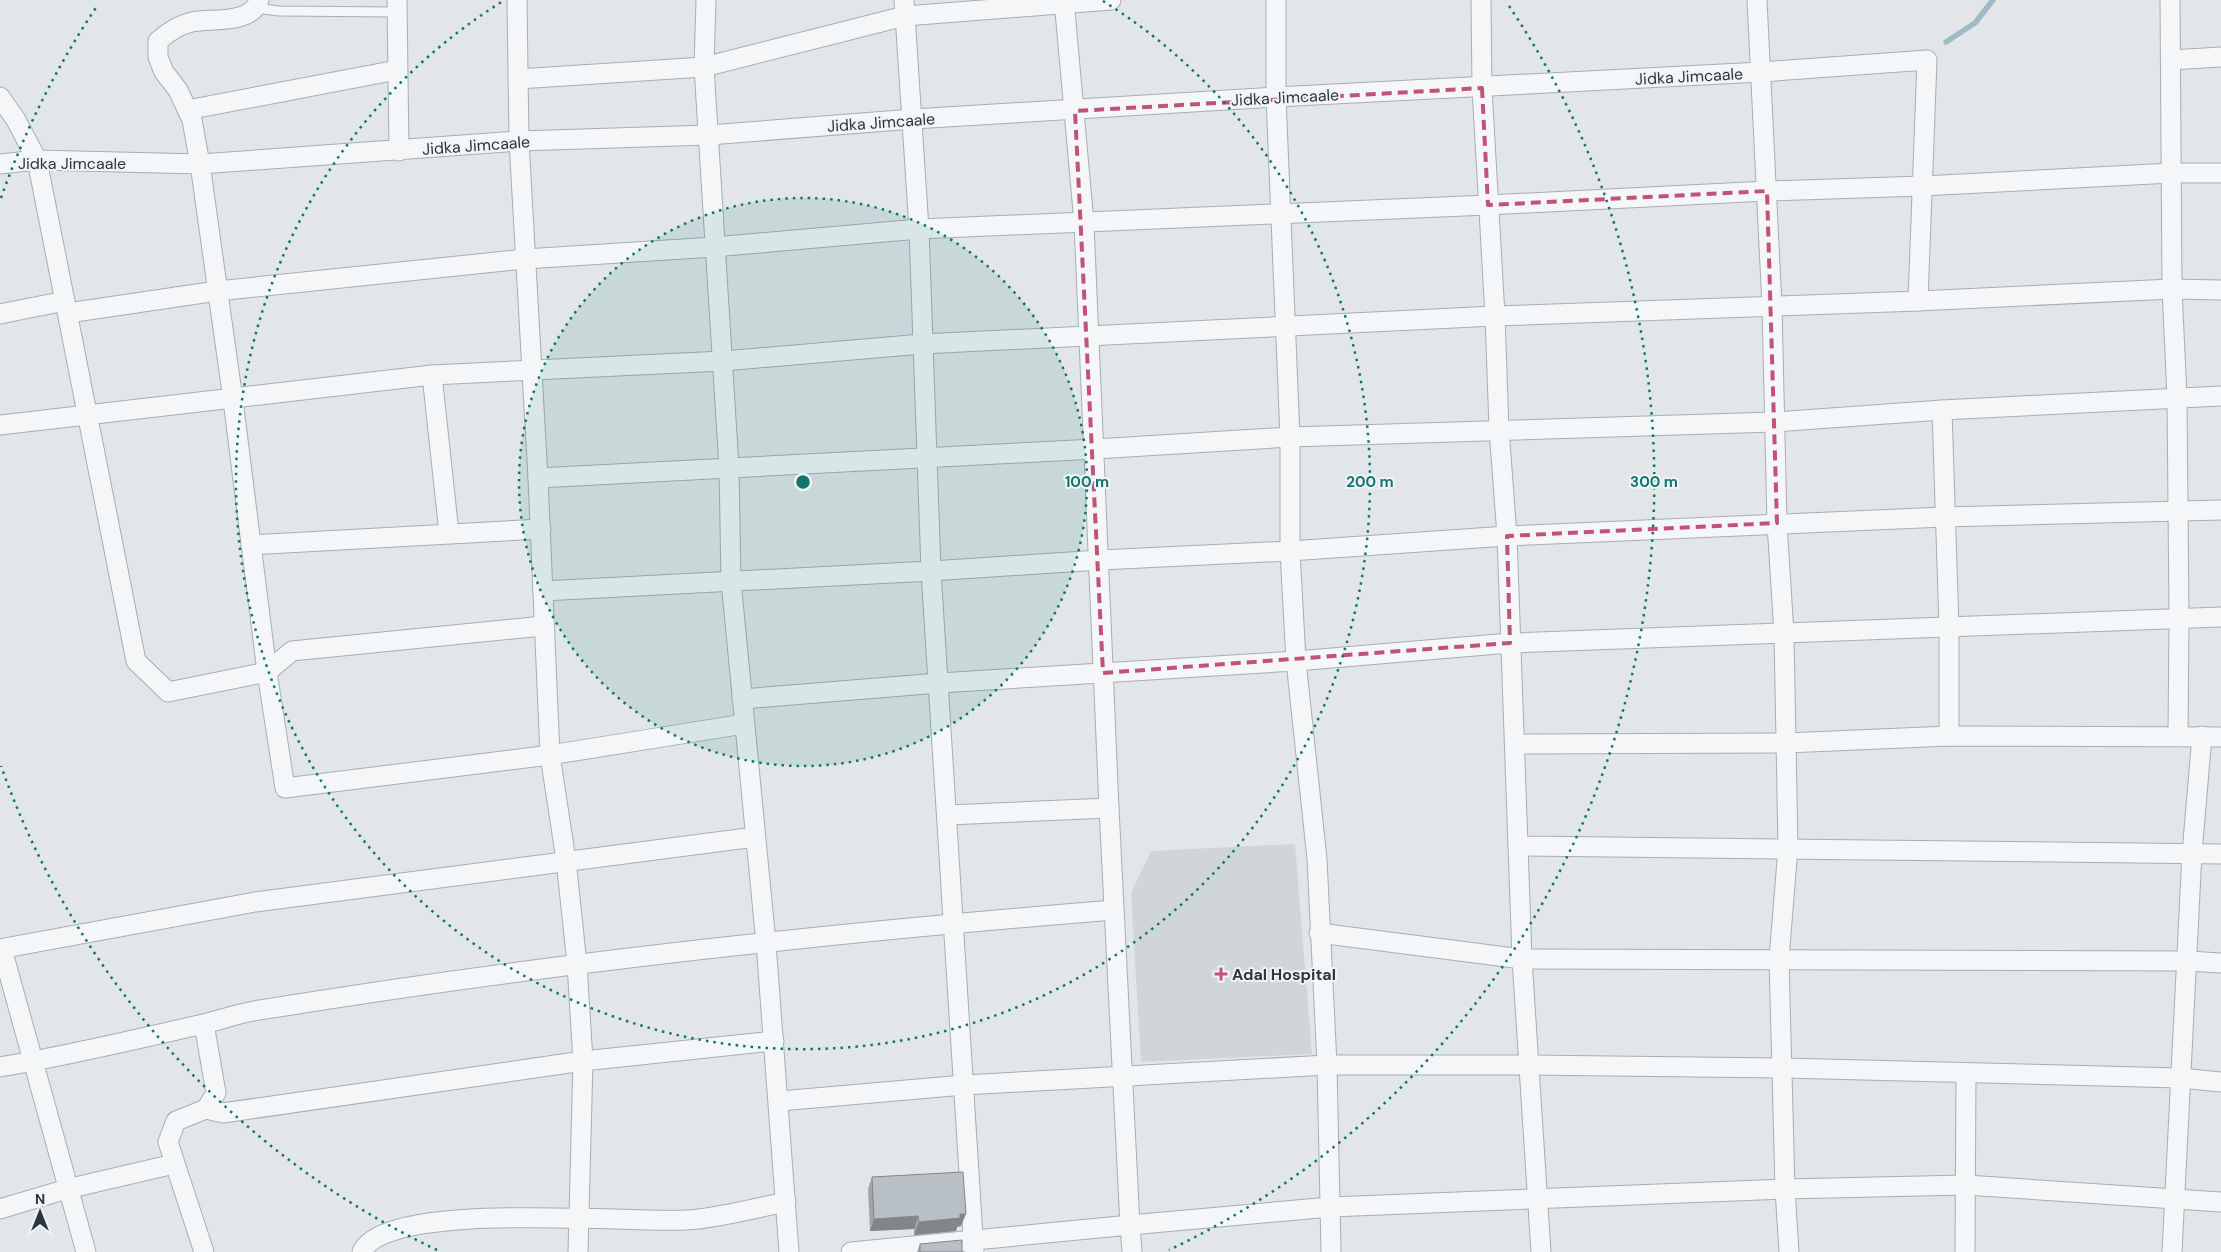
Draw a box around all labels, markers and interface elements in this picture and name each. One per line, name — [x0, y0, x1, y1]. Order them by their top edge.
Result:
street label: Jidka Jimcaale — [1634, 63, 1744, 90]
street label: Jidka Jimcaale — [1230, 84, 1340, 111]
street label: Jidka Jimcaale — [826, 108, 936, 137]
street label: Jidka Jimcaale — [421, 131, 531, 160]
street label: Jidka Jimcaale — [18, 153, 126, 174]
text: 100 m — [1065, 472, 1109, 492]
text: 200 m — [1346, 472, 1394, 492]
text: 300 m — [1630, 472, 1678, 492]
centre of rings — [794, 473, 812, 491]
place label: Adal Hospital — [1232, 964, 1336, 985]
marker: Adal Hospital — [1214, 967, 1228, 981]
north arrow — [15, 1187, 65, 1237]
text: N — [35, 1190, 45, 1208]

